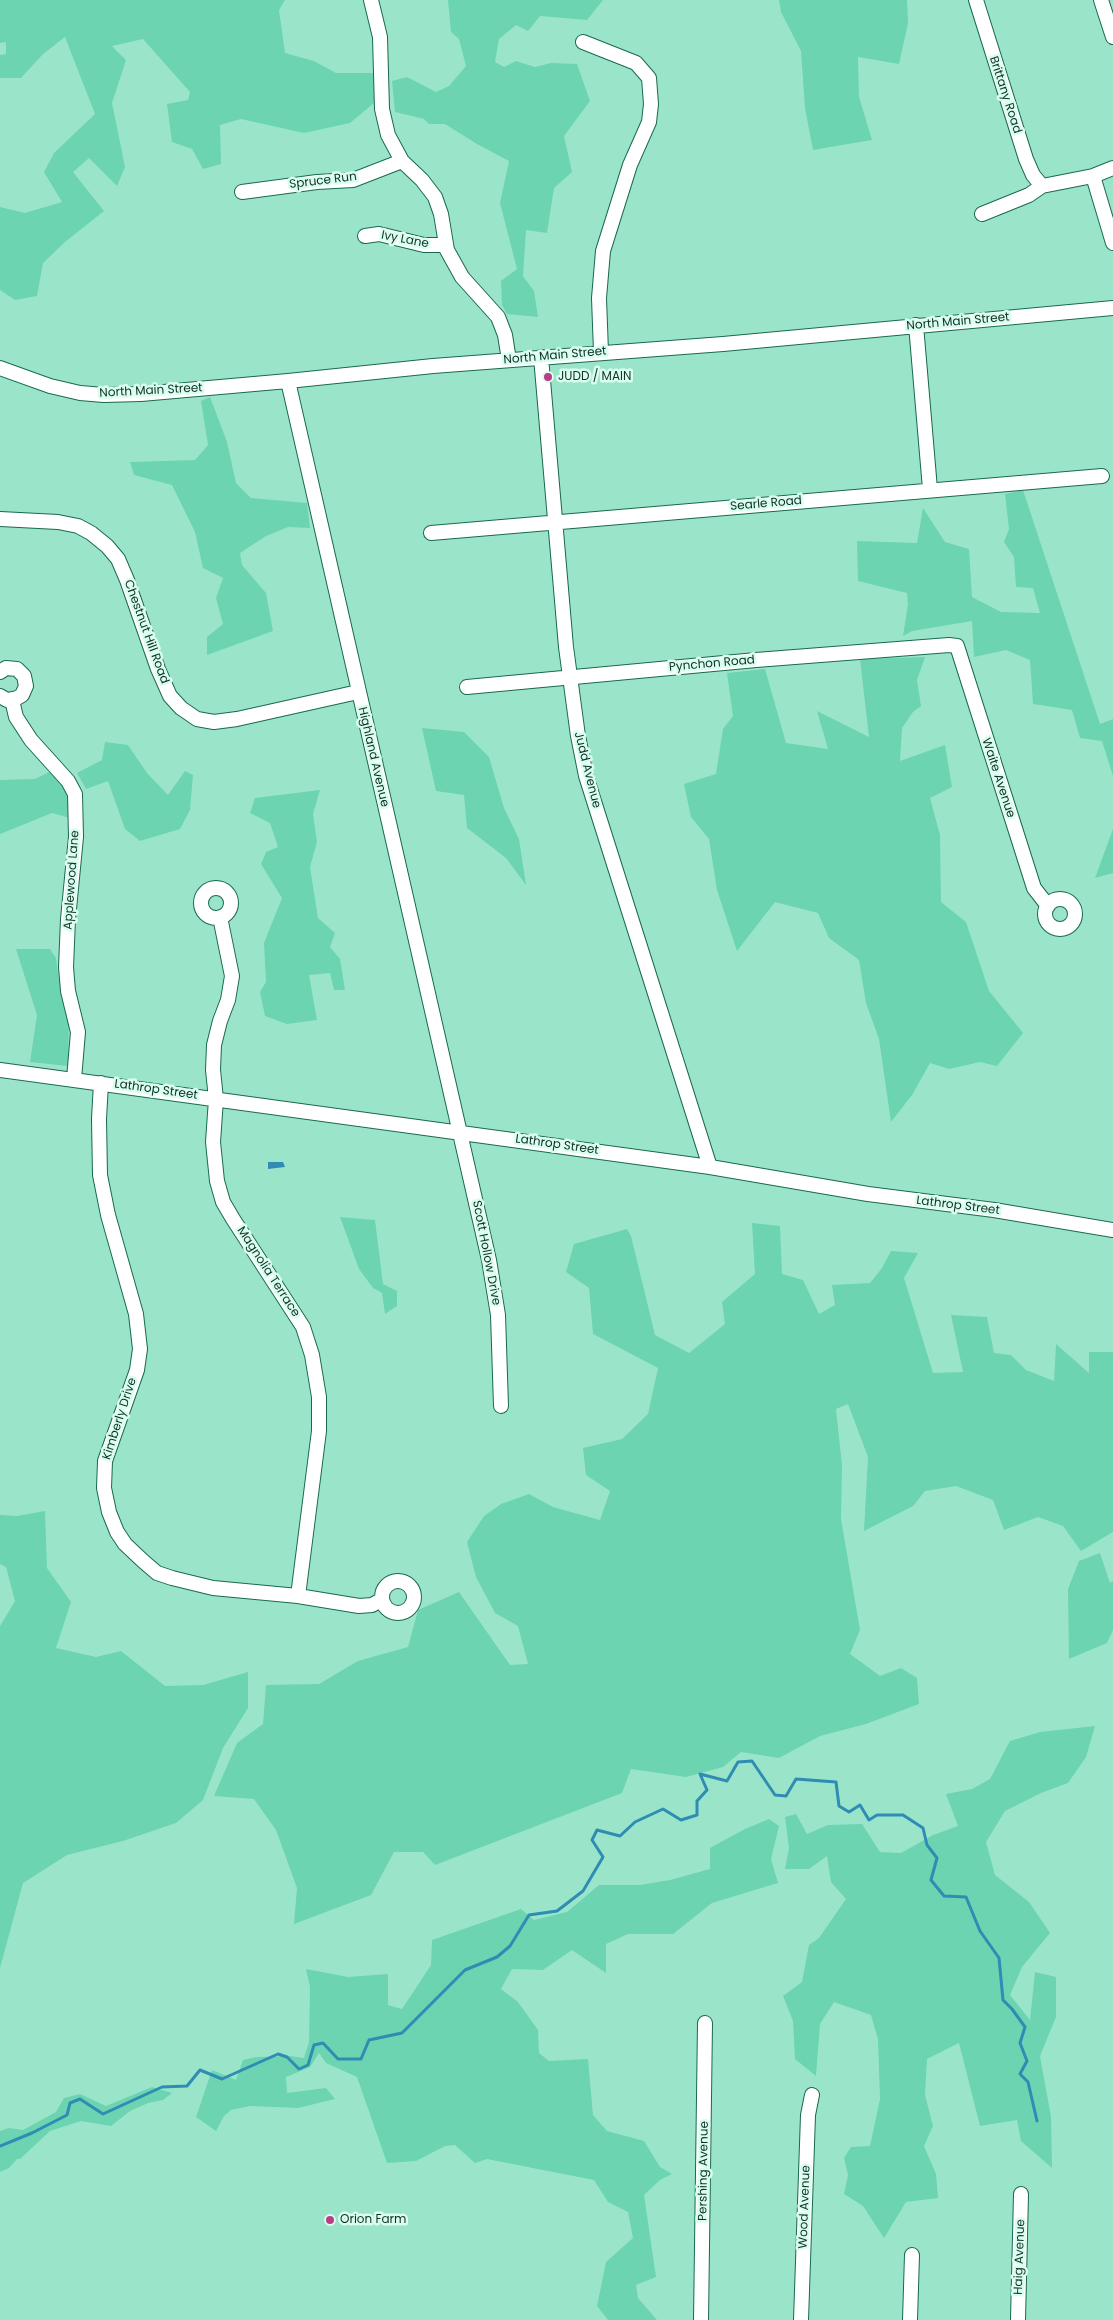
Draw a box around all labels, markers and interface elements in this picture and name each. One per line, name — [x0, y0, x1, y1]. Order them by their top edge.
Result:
street label: Brittany Road — [986, 55, 1024, 135]
street label: Spruce Run — [288, 170, 358, 192]
street label: Ivy Lane — [380, 228, 430, 252]
street label: North Main Street — [906, 310, 1010, 334]
street label: North Main Street — [503, 344, 607, 368]
place label: JUDD / MAIN — [558, 370, 631, 384]
marker: JUDD / MAIN — [542, 371, 554, 383]
street label: North Main Street — [99, 381, 203, 401]
street label: Searle Road — [730, 494, 802, 514]
street label: Chestnut Hill Road — [121, 578, 171, 686]
street label: Pynchon Road — [668, 653, 756, 675]
street label: Highland Avenue — [354, 706, 392, 808]
street label: Judd Avenue — [571, 730, 603, 810]
street label: Waite Avenue — [978, 736, 1018, 820]
street label: Applewood Lane — [61, 830, 83, 930]
street label: Lathrop Street — [113, 1077, 199, 1103]
street label: Lathrop Street — [514, 1132, 600, 1158]
street label: Lathrop Street — [915, 1194, 1001, 1218]
street label: Scott Hollow Drive — [469, 1199, 503, 1307]
street label: Magnolia Terrace — [233, 1224, 303, 1320]
street label: Kimberly Drive — [100, 1376, 140, 1462]
street label: Pershing Avenue — [696, 2121, 712, 2221]
street label: Wood Avenue — [796, 2165, 814, 2249]
place label: Orion Farm — [340, 2213, 406, 2227]
marker: Orion Farm — [324, 2214, 336, 2226]
street label: Haig Avenue — [1011, 2219, 1029, 2295]

